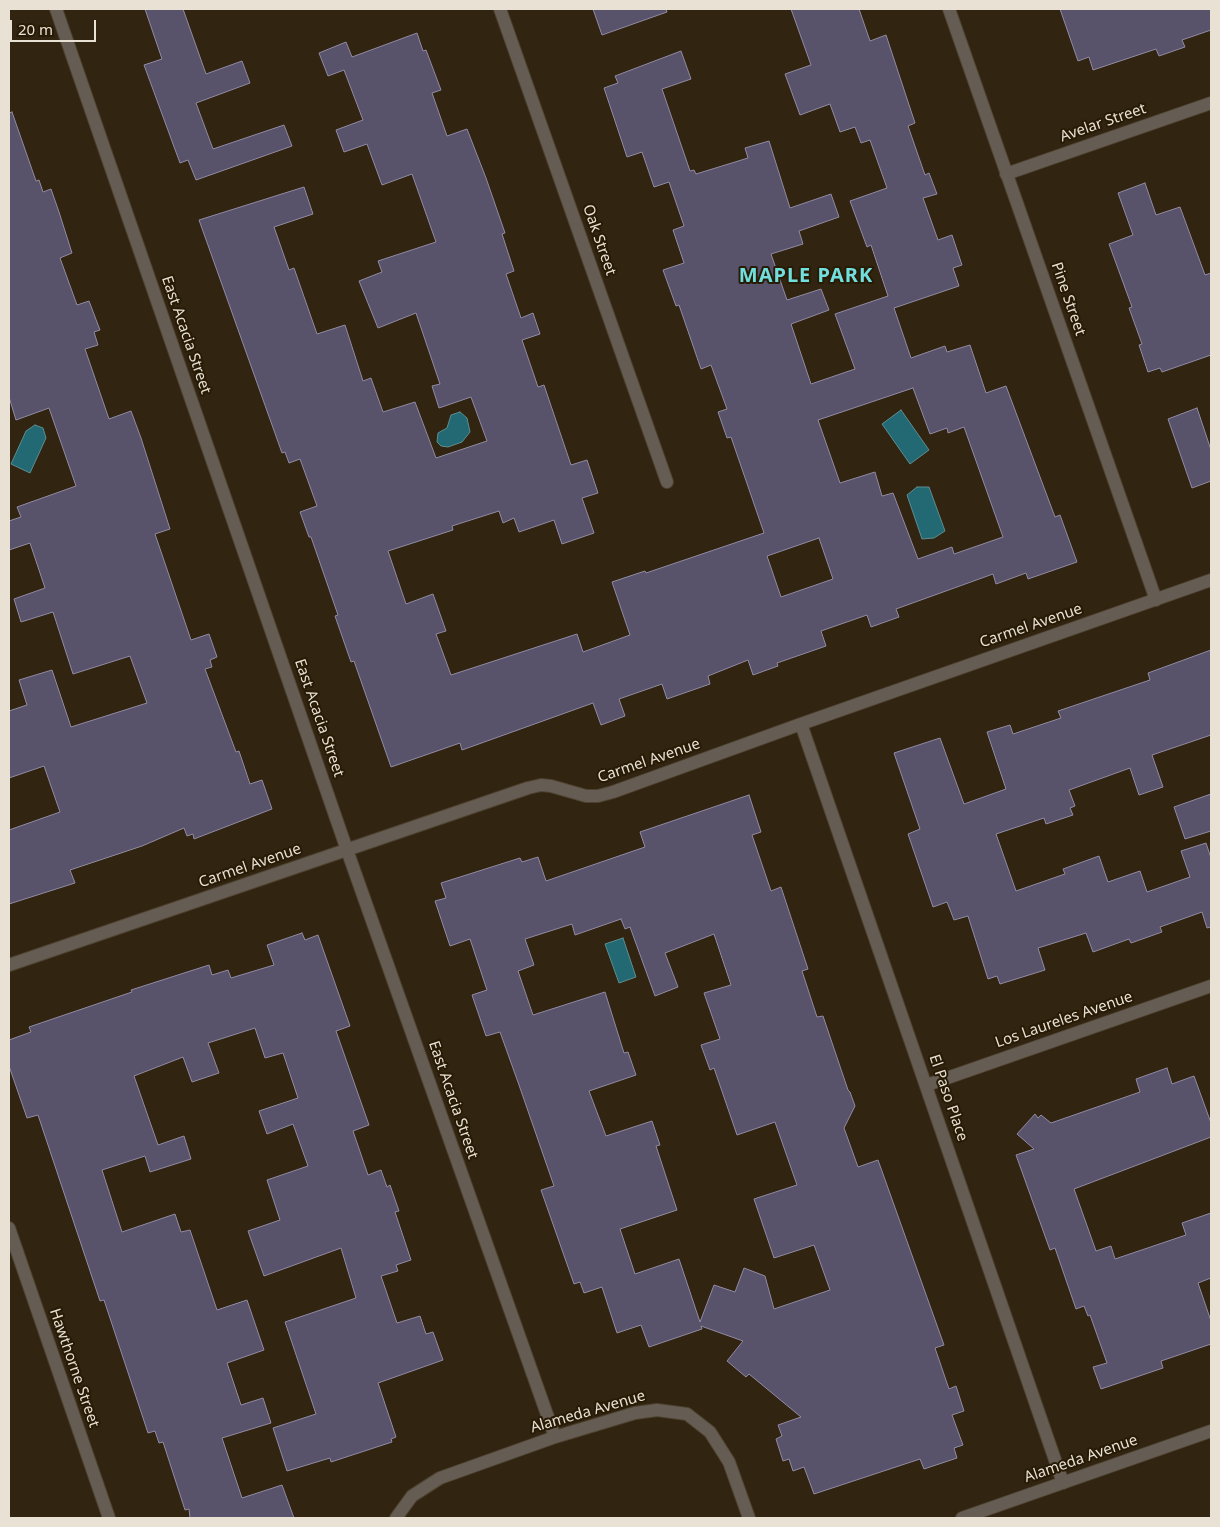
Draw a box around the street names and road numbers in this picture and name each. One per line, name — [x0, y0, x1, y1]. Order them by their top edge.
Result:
street label: Avelar Street — [1058, 100, 1148, 146]
street label: Oak Street — [578, 202, 620, 278]
street label: Pine Street — [1047, 260, 1089, 338]
street label: East Acacia Street — [157, 274, 215, 396]
street label: Carmel Avenue — [977, 600, 1085, 652]
street label: East Acacia Street — [290, 657, 348, 779]
street label: Carmel Avenue — [595, 735, 703, 787]
street label: Carmel Avenue — [196, 840, 304, 892]
street label: Los Laureles Avenue — [993, 988, 1135, 1052]
street label: East Acacia Street — [424, 1039, 482, 1161]
street label: El Paso Place — [925, 1052, 971, 1144]
street label: Hawthorne Street — [45, 1306, 103, 1430]
street label: Alameda Avenue — [529, 1387, 647, 1437]
street label: Alameda Avenue — [1022, 1431, 1140, 1487]

